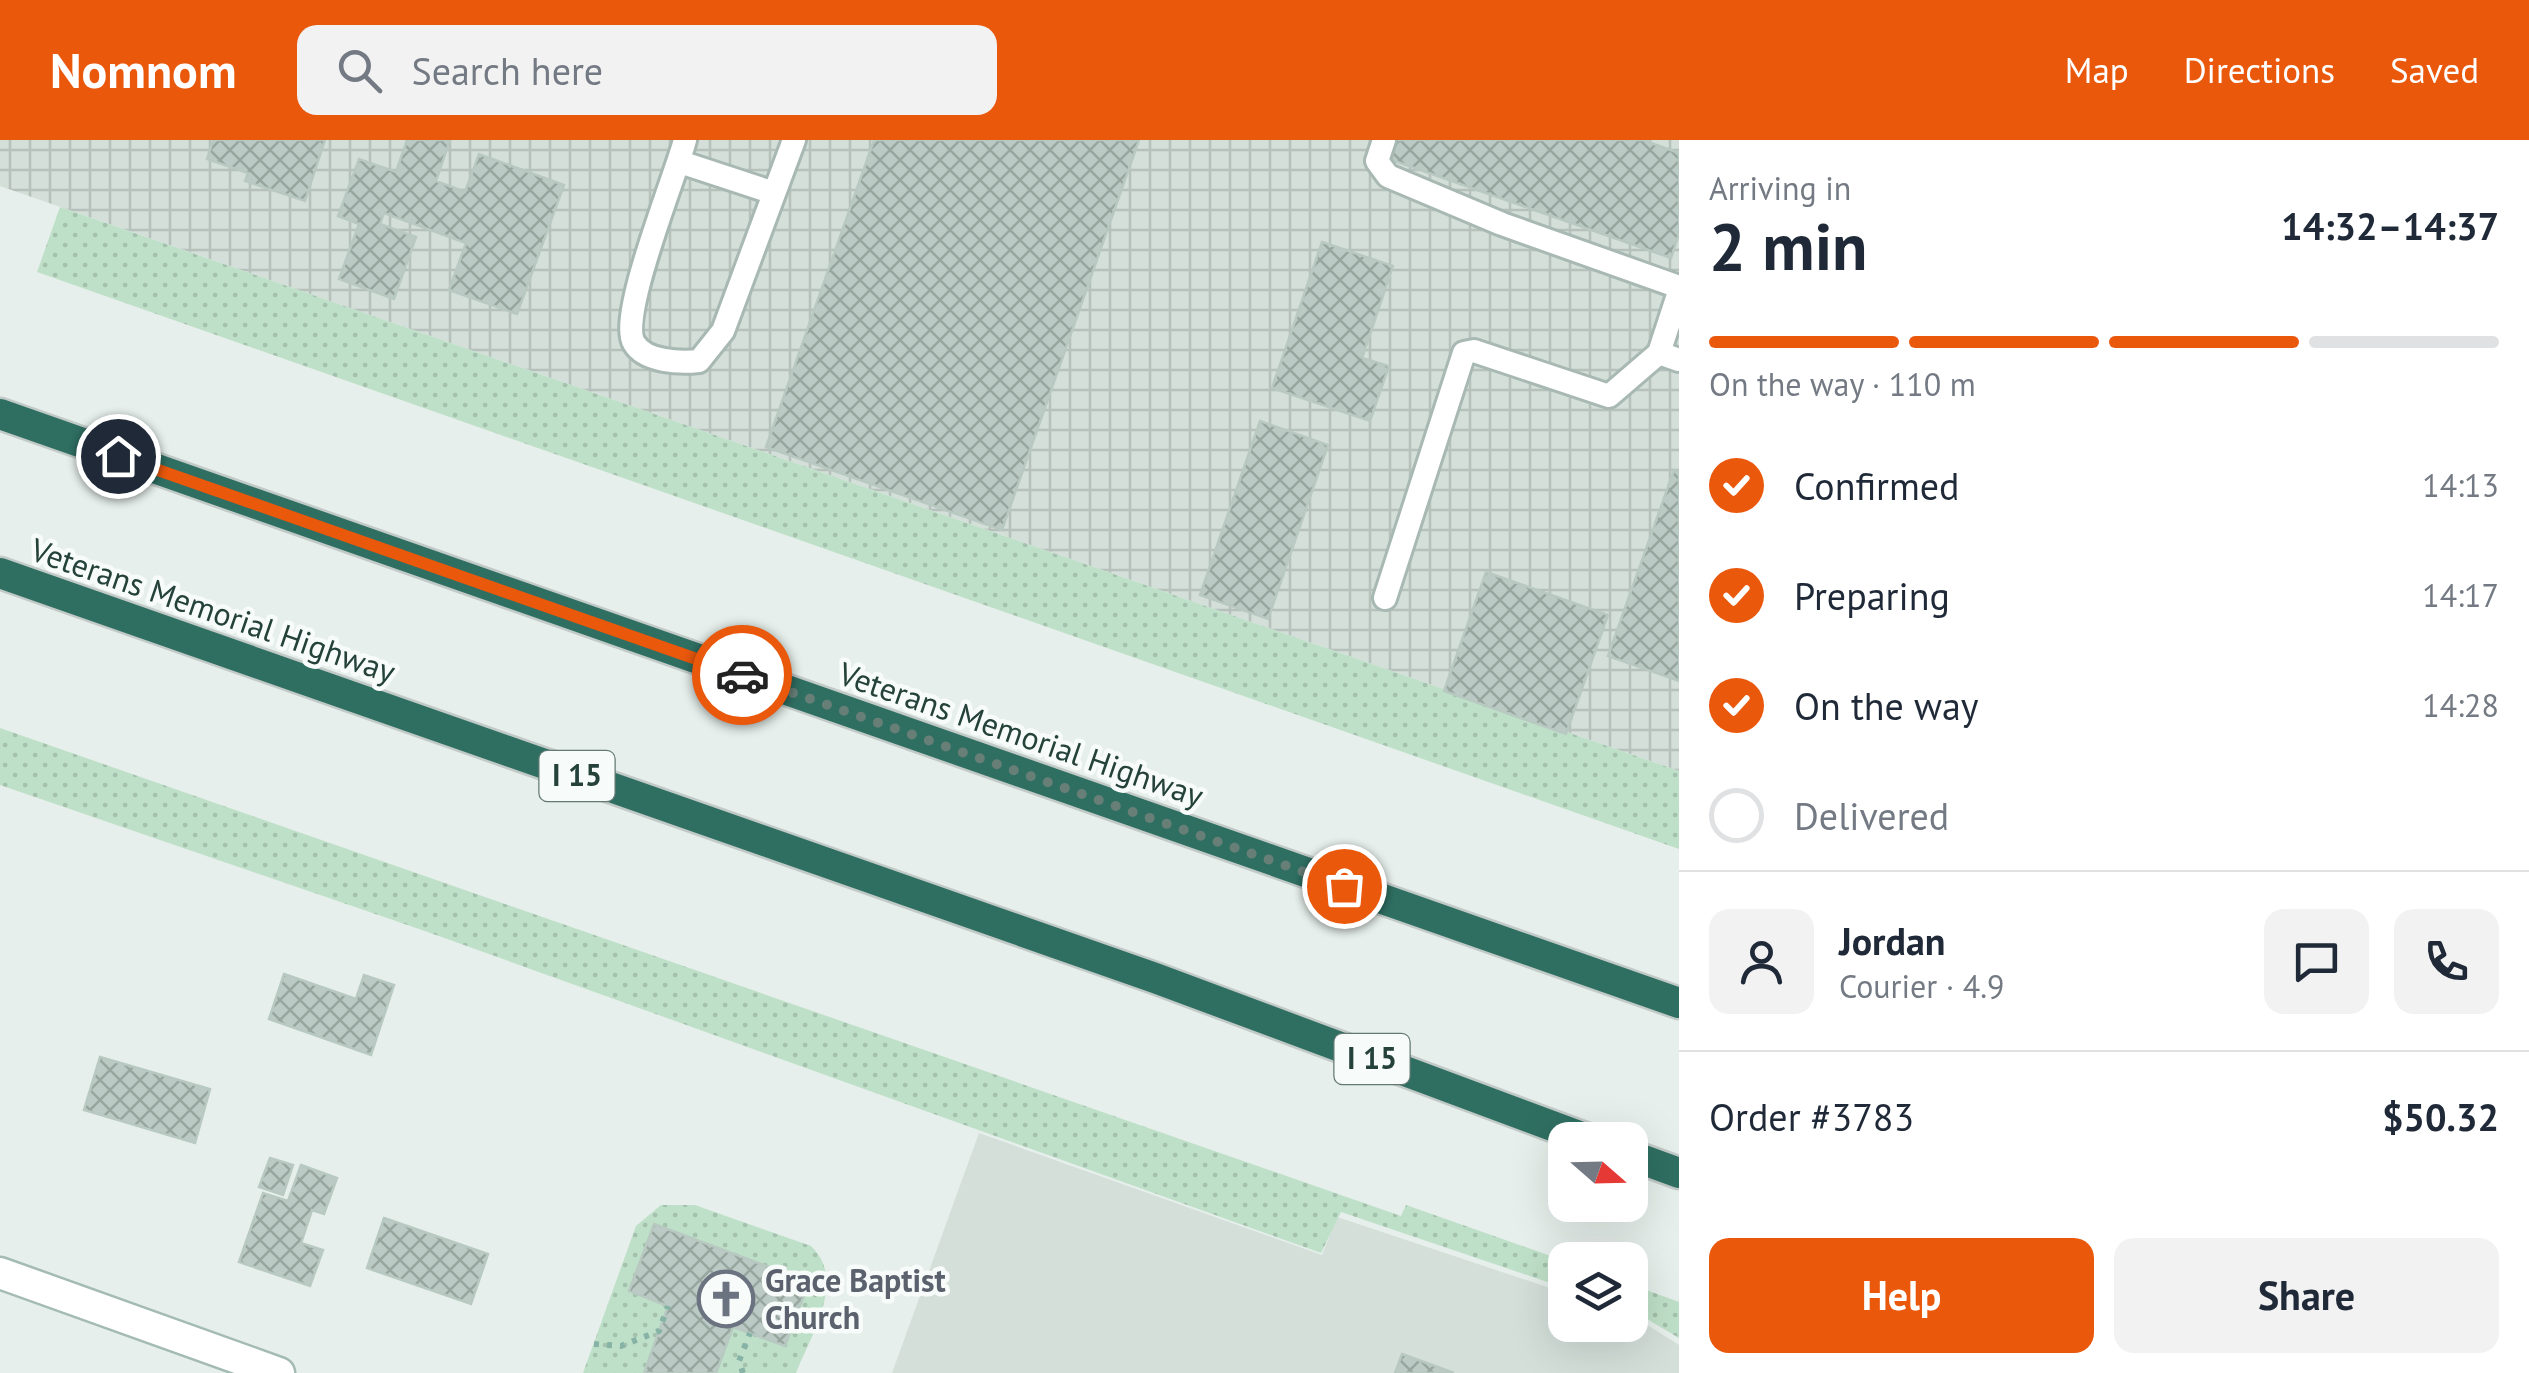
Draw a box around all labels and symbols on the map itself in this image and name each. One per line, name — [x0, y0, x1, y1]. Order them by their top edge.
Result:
pin — [76, 414, 161, 499]
street label: Veterans Memorial Highway — [25, 528, 401, 692]
courier — [692, 625, 792, 725]
street label: Veterans Memorial Highway — [833, 652, 1209, 816]
road number: I 15 — [540, 751, 614, 801]
pin — [1302, 844, 1387, 929]
road number: I 15 — [1334, 1034, 1410, 1084]
north arrow — [1548, 1122, 1648, 1222]
place label: Grace Baptist Church — [765, 1259, 947, 1338]
church icon: Grace Baptist Church — [696, 1269, 756, 1329]

